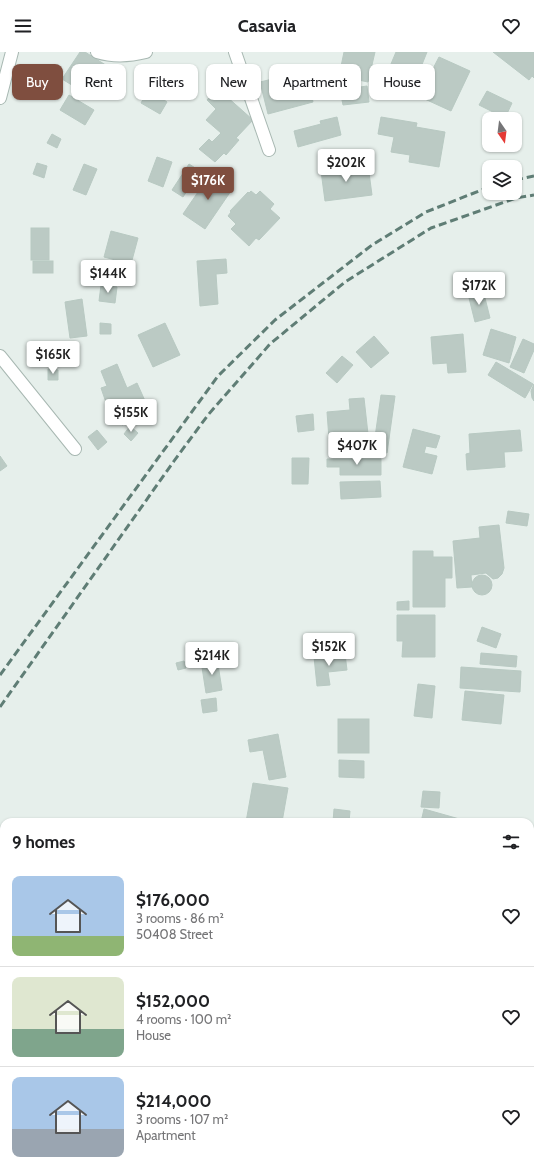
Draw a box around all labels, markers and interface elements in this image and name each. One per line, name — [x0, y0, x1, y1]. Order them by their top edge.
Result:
icon: menu — [12, 15, 34, 37]
text: Casavia — [238, 15, 296, 37]
icon: heart — [500, 15, 522, 37]
chip: Buy — [12, 64, 63, 100]
chip: Rent — [71, 64, 126, 100]
chip: Filters — [134, 64, 198, 100]
chip: New — [206, 64, 261, 100]
chip: Apartment — [269, 64, 361, 100]
chip: House — [369, 64, 435, 100]
north arrow — [482, 112, 522, 152]
map controls — [482, 112, 522, 200]
pin: $202K — [318, 149, 374, 183]
text: $202K — [327, 154, 365, 170]
button: layers — [482, 160, 522, 200]
pin: $176K — [180, 167, 236, 201]
text: $176K — [191, 172, 225, 188]
pin: $144K — [80, 260, 136, 294]
text: $144K — [90, 265, 126, 281]
pin: $172K — [451, 272, 507, 306]
text: $172K — [462, 277, 496, 293]
pin: $165K — [25, 341, 81, 375]
text: $165K — [36, 346, 70, 362]
pin: $155K — [103, 399, 159, 433]
text: $155K — [114, 404, 148, 420]
pin: $407K — [329, 432, 385, 466]
text: $407K — [337, 437, 377, 453]
pin: $152K — [301, 633, 357, 667]
text: $152K — [312, 638, 346, 654]
pin: $214K — [184, 642, 240, 676]
text: $214K — [194, 647, 230, 663]
icon: filters — [500, 831, 522, 853]
text: 9 homes — [12, 832, 75, 852]
text: $176,000 — [136, 890, 210, 910]
icon: home — [44, 892, 92, 940]
icon: heart — [500, 905, 522, 927]
text: 3 rooms · 86 m² — [136, 910, 224, 926]
text: 50408 Street — [136, 926, 213, 942]
text: $152,000 — [136, 991, 210, 1011]
icon: home — [44, 993, 92, 1041]
icon: heart — [500, 1006, 522, 1028]
text: 4 rooms · 100 m² — [136, 1011, 231, 1027]
text: House — [136, 1027, 171, 1043]
text: $214,000 — [136, 1091, 211, 1111]
icon: home — [44, 1093, 92, 1141]
icon: heart — [500, 1106, 522, 1128]
text: 3 rooms · 107 m² — [136, 1111, 228, 1127]
text: Apartment — [136, 1127, 196, 1143]

